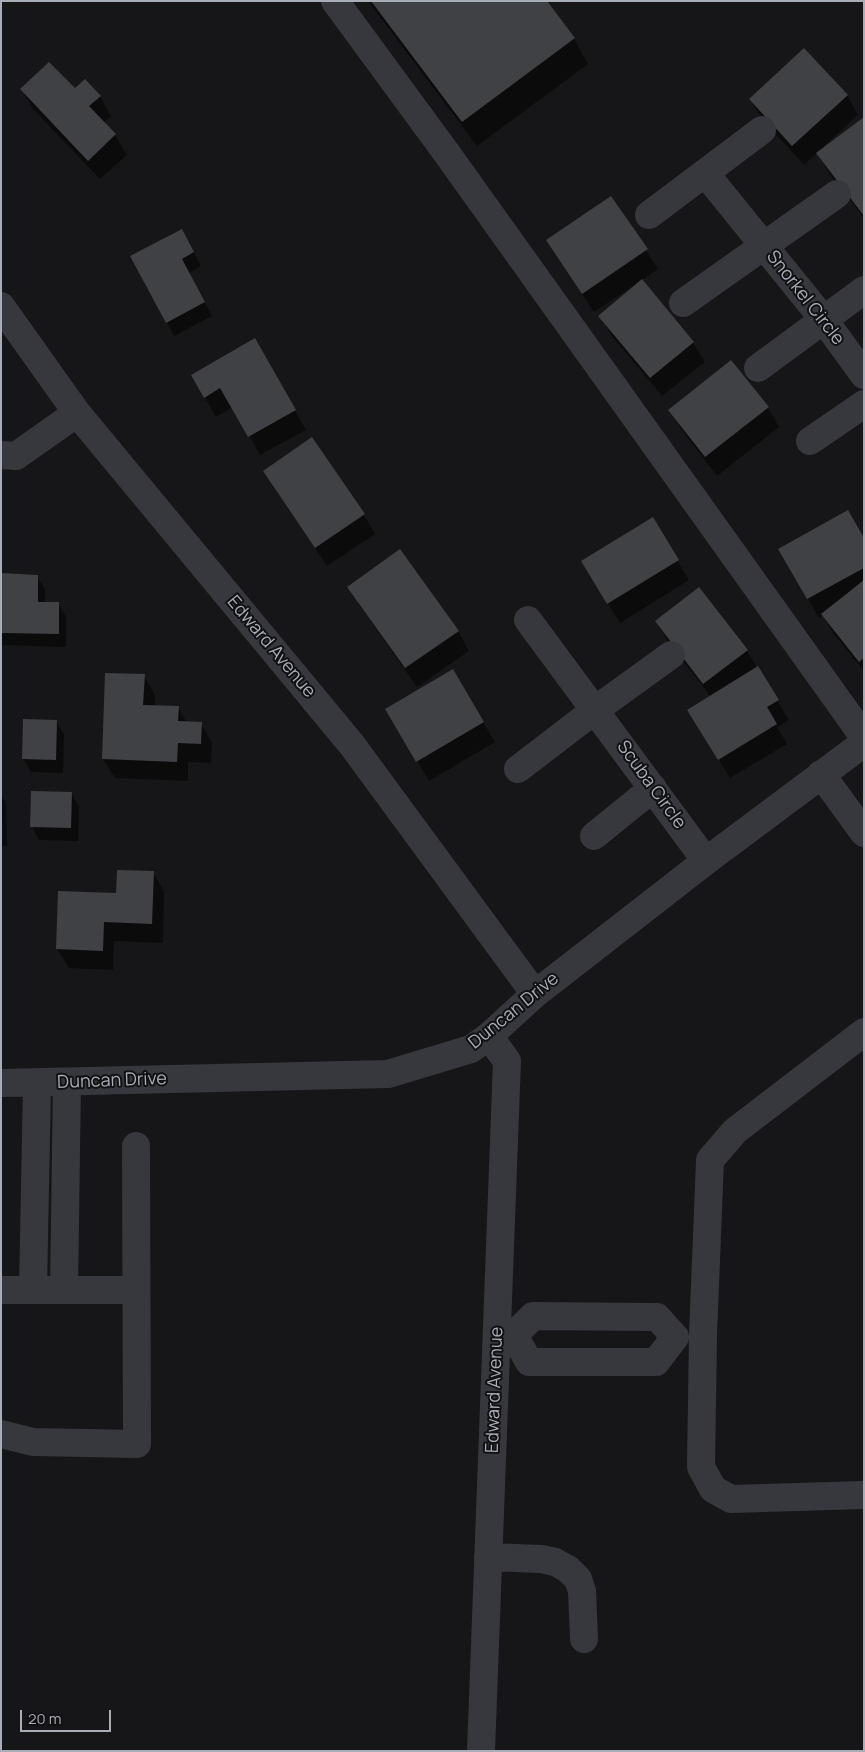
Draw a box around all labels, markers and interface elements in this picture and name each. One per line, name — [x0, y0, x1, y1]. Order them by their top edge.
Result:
street label: Snorkel Circle — [761, 247, 849, 349]
street label: Edward Avenue — [222, 592, 320, 702]
street label: Scuba Circle — [612, 737, 690, 833]
street label: Duncan Drive — [465, 968, 563, 1054]
street label: Duncan Drive — [57, 1068, 167, 1094]
street label: Edward Avenue — [482, 1326, 508, 1454]
scale bar — [22, 1700, 114, 1732]
text: 20 m — [28, 1708, 61, 1729]

